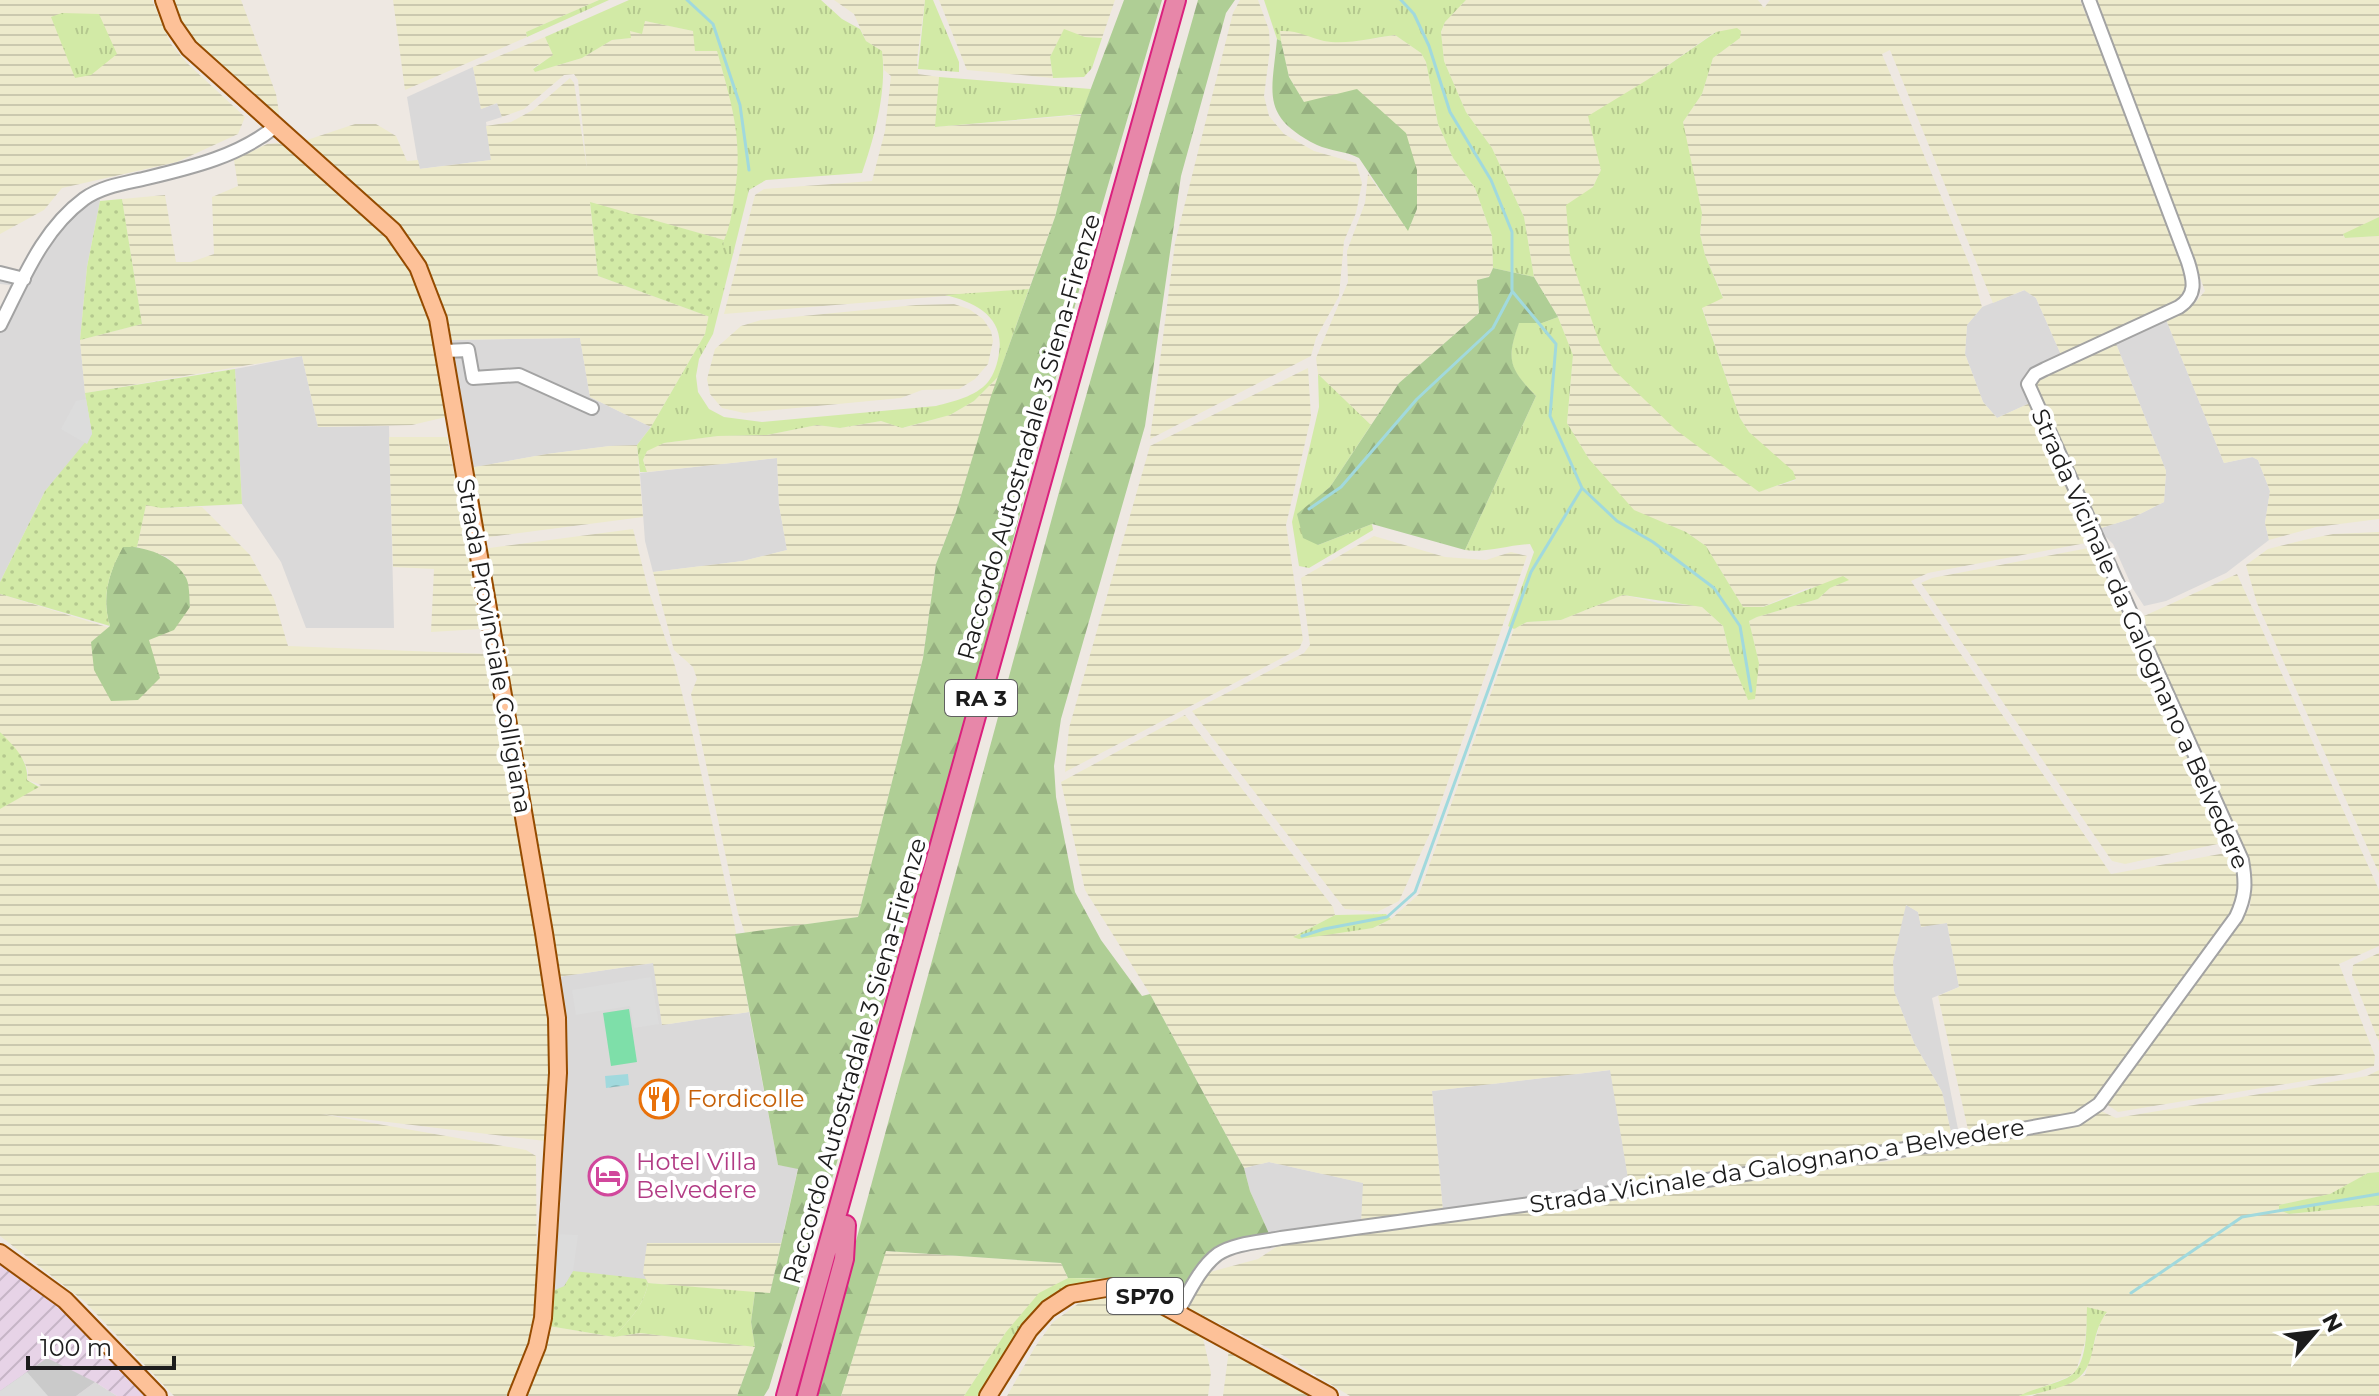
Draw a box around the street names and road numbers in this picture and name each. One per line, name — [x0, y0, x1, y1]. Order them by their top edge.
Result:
street label: Raccordo Autostradale 3 Siena-Firenze — [951, 210, 1106, 663]
street label: Strada Vicinale da Galognano a Belvedere — [2025, 404, 2256, 873]
street label: Strada Provinciale Colligiana — [451, 476, 538, 816]
road number: RA 3 — [945, 680, 1017, 716]
street label: Raccordo Autostradale 3 Siena-Firenze — [777, 834, 932, 1287]
street label: Strada Vicinale da Galognano a Belvedere — [1527, 1112, 2026, 1219]
road number: SP70 — [1107, 1278, 1183, 1314]

